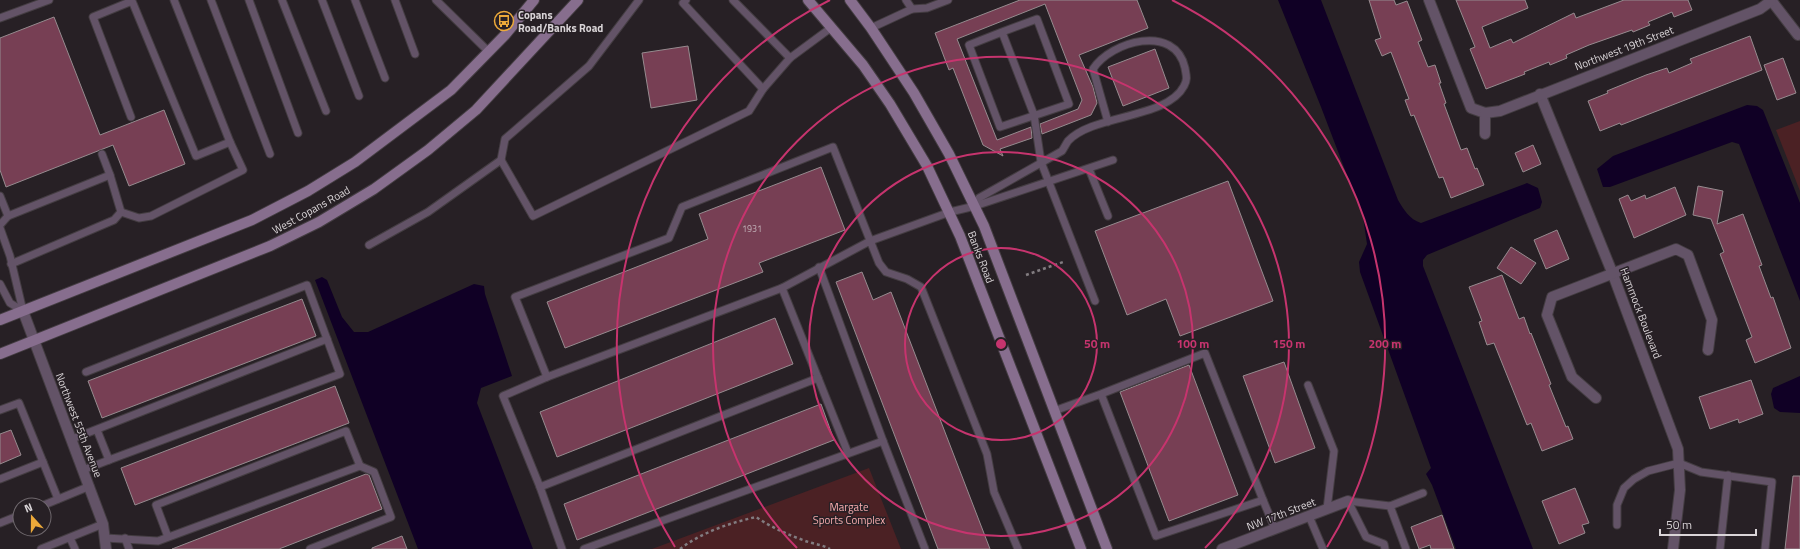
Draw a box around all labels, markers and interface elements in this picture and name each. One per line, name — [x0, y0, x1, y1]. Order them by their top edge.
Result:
place label: Copans Road/Banks Road — [518, 7, 603, 36]
bus stop icon: Copans Road/Banks Road — [493, 10, 515, 32]
street label: Northwest 19th Street — [1572, 22, 1676, 74]
street label: West Copans Road — [269, 182, 353, 238]
house number: 1931 — [742, 222, 762, 235]
street label: Banks Road — [964, 229, 998, 286]
street label: Hammock Boulevard — [1616, 265, 1666, 361]
text: 50 m — [1084, 334, 1110, 353]
text: 100 m — [1177, 334, 1209, 353]
text: 150 m — [1273, 334, 1305, 353]
text: 200 m — [1369, 334, 1401, 353]
centre of rings — [994, 337, 1008, 351]
street label: Northwest 55th Avenue — [52, 370, 106, 480]
street label: NW 17th Street — [1244, 493, 1318, 534]
north arrow — [12, 497, 52, 537]
text: N — [22, 499, 35, 516]
park label: Margate Sports Complex — [813, 499, 885, 528]
scale bar — [1660, 511, 1756, 537]
text: 50 m — [1666, 515, 1692, 534]

